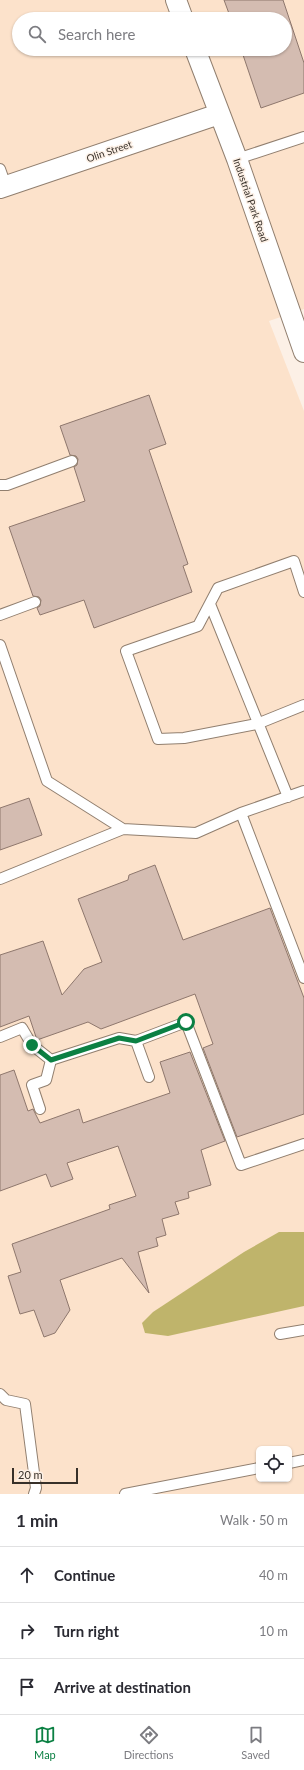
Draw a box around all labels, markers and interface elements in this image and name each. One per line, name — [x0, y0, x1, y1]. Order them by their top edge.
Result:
search box — [12, 12, 292, 56]
icon: search — [26, 23, 48, 45]
text: Search here — [58, 25, 135, 43]
street label: Olin Street — [85, 138, 134, 164]
street label: Industrial Park Road — [231, 157, 271, 243]
route start — [177, 1013, 195, 1031]
route end — [23, 1036, 41, 1054]
map controls — [256, 1446, 292, 1482]
button: locate — [256, 1446, 292, 1482]
scale bar — [12, 1466, 78, 1485]
text: 20 m — [18, 1468, 43, 1481]
text: 1 min — [16, 1510, 58, 1531]
text: Walk · 50 m — [220, 1512, 288, 1528]
icon: ahead — [16, 1564, 38, 1586]
text: Continue — [54, 1566, 115, 1584]
text: 40 m — [259, 1567, 288, 1583]
icon: right — [16, 1620, 38, 1642]
text: Turn right — [54, 1622, 119, 1640]
text: 10 m — [259, 1623, 288, 1639]
icon: arrive — [16, 1676, 38, 1698]
text: Arrive at destination — [54, 1678, 191, 1696]
tab: Map — [34, 1724, 56, 1761]
tab: Directions — [124, 1724, 173, 1761]
tab: Saved — [241, 1724, 270, 1761]

